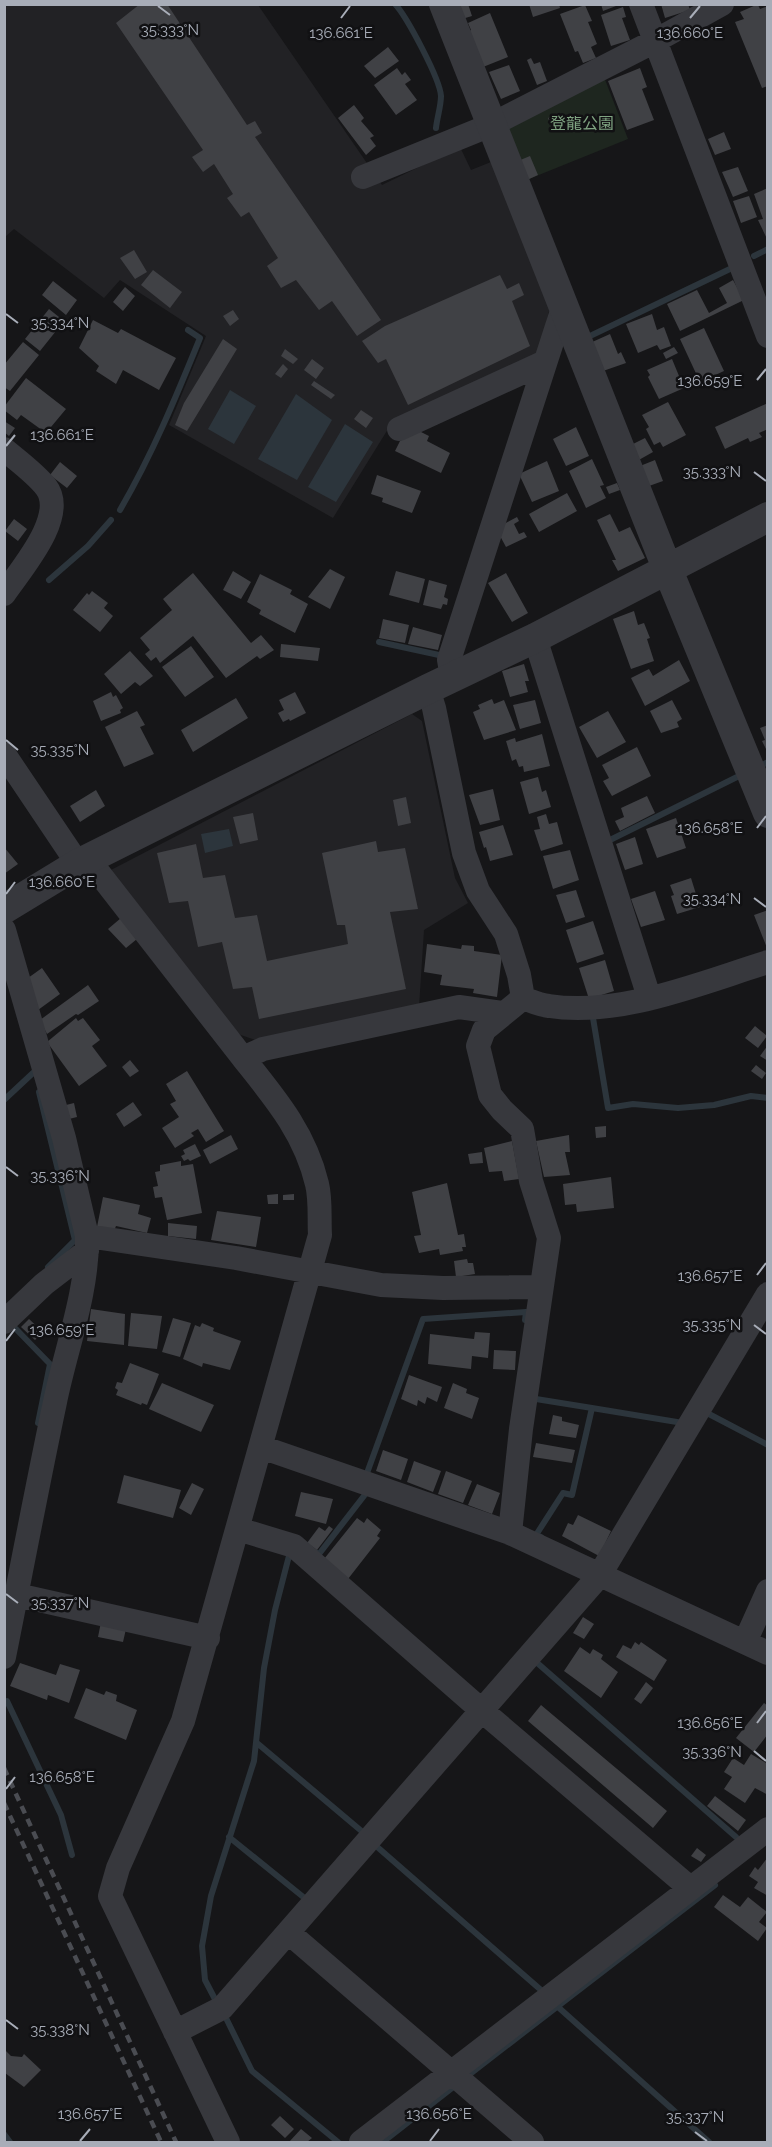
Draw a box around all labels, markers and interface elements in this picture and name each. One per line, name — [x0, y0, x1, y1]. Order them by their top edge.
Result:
text: 35.333°N — [141, 21, 199, 39]
text: 136.661°E — [309, 24, 373, 42]
text: 136.660°E — [657, 24, 723, 42]
park label: 登龍公園 — [550, 114, 614, 133]
text: 35.334°N — [31, 314, 89, 332]
text: 136.659°E — [678, 372, 742, 390]
text: 136.661°E — [30, 426, 94, 444]
text: 35.333°N — [683, 463, 741, 481]
text: 35.335°N — [31, 741, 89, 759]
text: 136.658°E — [677, 819, 743, 837]
text: 136.660°E — [29, 873, 95, 891]
text: 35.334°N — [683, 890, 741, 908]
text: 35.336°N — [30, 1167, 90, 1185]
text: 136.657°E — [678, 1267, 742, 1285]
text: 35.335°N — [683, 1316, 741, 1334]
text: 136.659°E — [30, 1321, 94, 1339]
text: 35.337°N — [31, 1594, 89, 1612]
text: 136.656°E — [677, 1714, 743, 1732]
text: 35.336°N — [682, 1743, 742, 1761]
text: 136.658°E — [29, 1768, 95, 1786]
text: 35.338°N — [30, 2021, 90, 2039]
text: 136.657°E — [58, 2105, 122, 2123]
text: 136.656°E — [406, 2105, 472, 2123]
text: 35.337°N — [666, 2108, 724, 2126]

